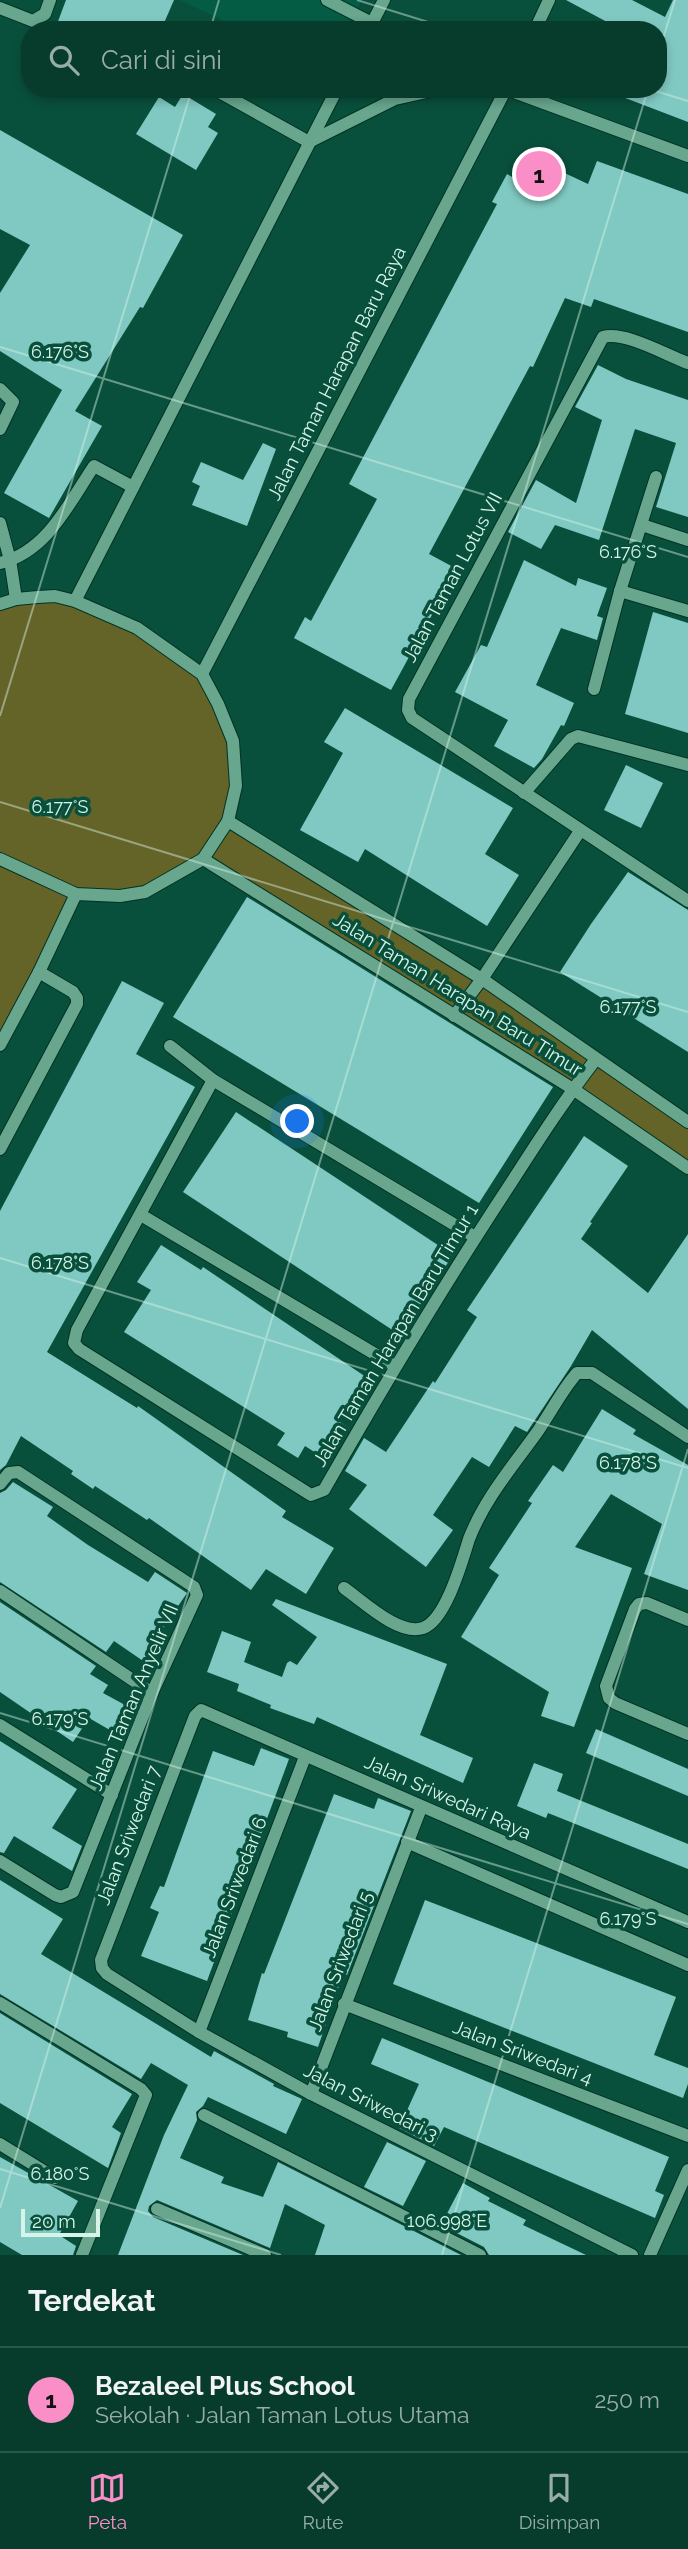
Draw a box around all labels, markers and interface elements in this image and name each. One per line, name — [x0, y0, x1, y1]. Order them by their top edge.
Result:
search box — [21, 21, 667, 98]
icon: search — [45, 41, 83, 79]
text: Cari di sini — [101, 45, 222, 75]
pin: 1 — [516, 148, 562, 200]
street label: Jalan Taman Harapan Baru Raya — [262, 242, 410, 504]
text: 6.176°S — [31, 341, 89, 362]
street label: Jalan Taman Lotus VII — [398, 488, 506, 666]
text: 6.176°S — [599, 541, 657, 562]
text: 6.177°S — [32, 796, 88, 817]
street label: Jalan Taman Harapan Baru Timur — [329, 908, 587, 1080]
text: 6.177°S — [600, 996, 656, 1017]
your location — [280, 1104, 314, 1138]
street label: Jalan Taman Harapan Baru Timur 1 — [308, 1200, 482, 1470]
text: 6.178°S — [31, 1252, 89, 1273]
text: 6.178°S — [599, 1452, 657, 1473]
street label: Jalan Taman Anyelir VII — [84, 1601, 182, 1793]
text: 6.179°S — [31, 1708, 89, 1729]
street label: Jalan Sriwedari Raya — [361, 1750, 535, 1844]
street label: Jalan Sriwedari 7 — [91, 1762, 165, 1908]
street label: Jalan Sriwedari 6 — [197, 1814, 271, 1960]
street label: Jalan Sriwedari 5 — [303, 1888, 377, 2034]
text: 6.179°S — [599, 1908, 657, 1929]
street label: Jalan Sriwedari 4 — [450, 2015, 596, 2089]
street label: Jalan Sriwedari 3 — [300, 2059, 442, 2145]
text: 6.180°S — [30, 2163, 90, 2184]
scale bar — [21, 2206, 100, 2238]
text: 20 m — [32, 2210, 76, 2232]
text: 106.998°E — [407, 2210, 487, 2231]
text: Terdekat — [28, 2283, 156, 2318]
text: Bezaleel Plus School — [95, 2371, 355, 2401]
text: 1 — [45, 2386, 57, 2413]
text: 250 m — [594, 2386, 660, 2413]
text: Sekolah · Jalan Taman Lotus Utama — [95, 2401, 469, 2428]
tab: Peta — [88, 2469, 127, 2533]
tab: Rute — [302, 2469, 343, 2533]
tab: Disimpan — [519, 2469, 600, 2533]

